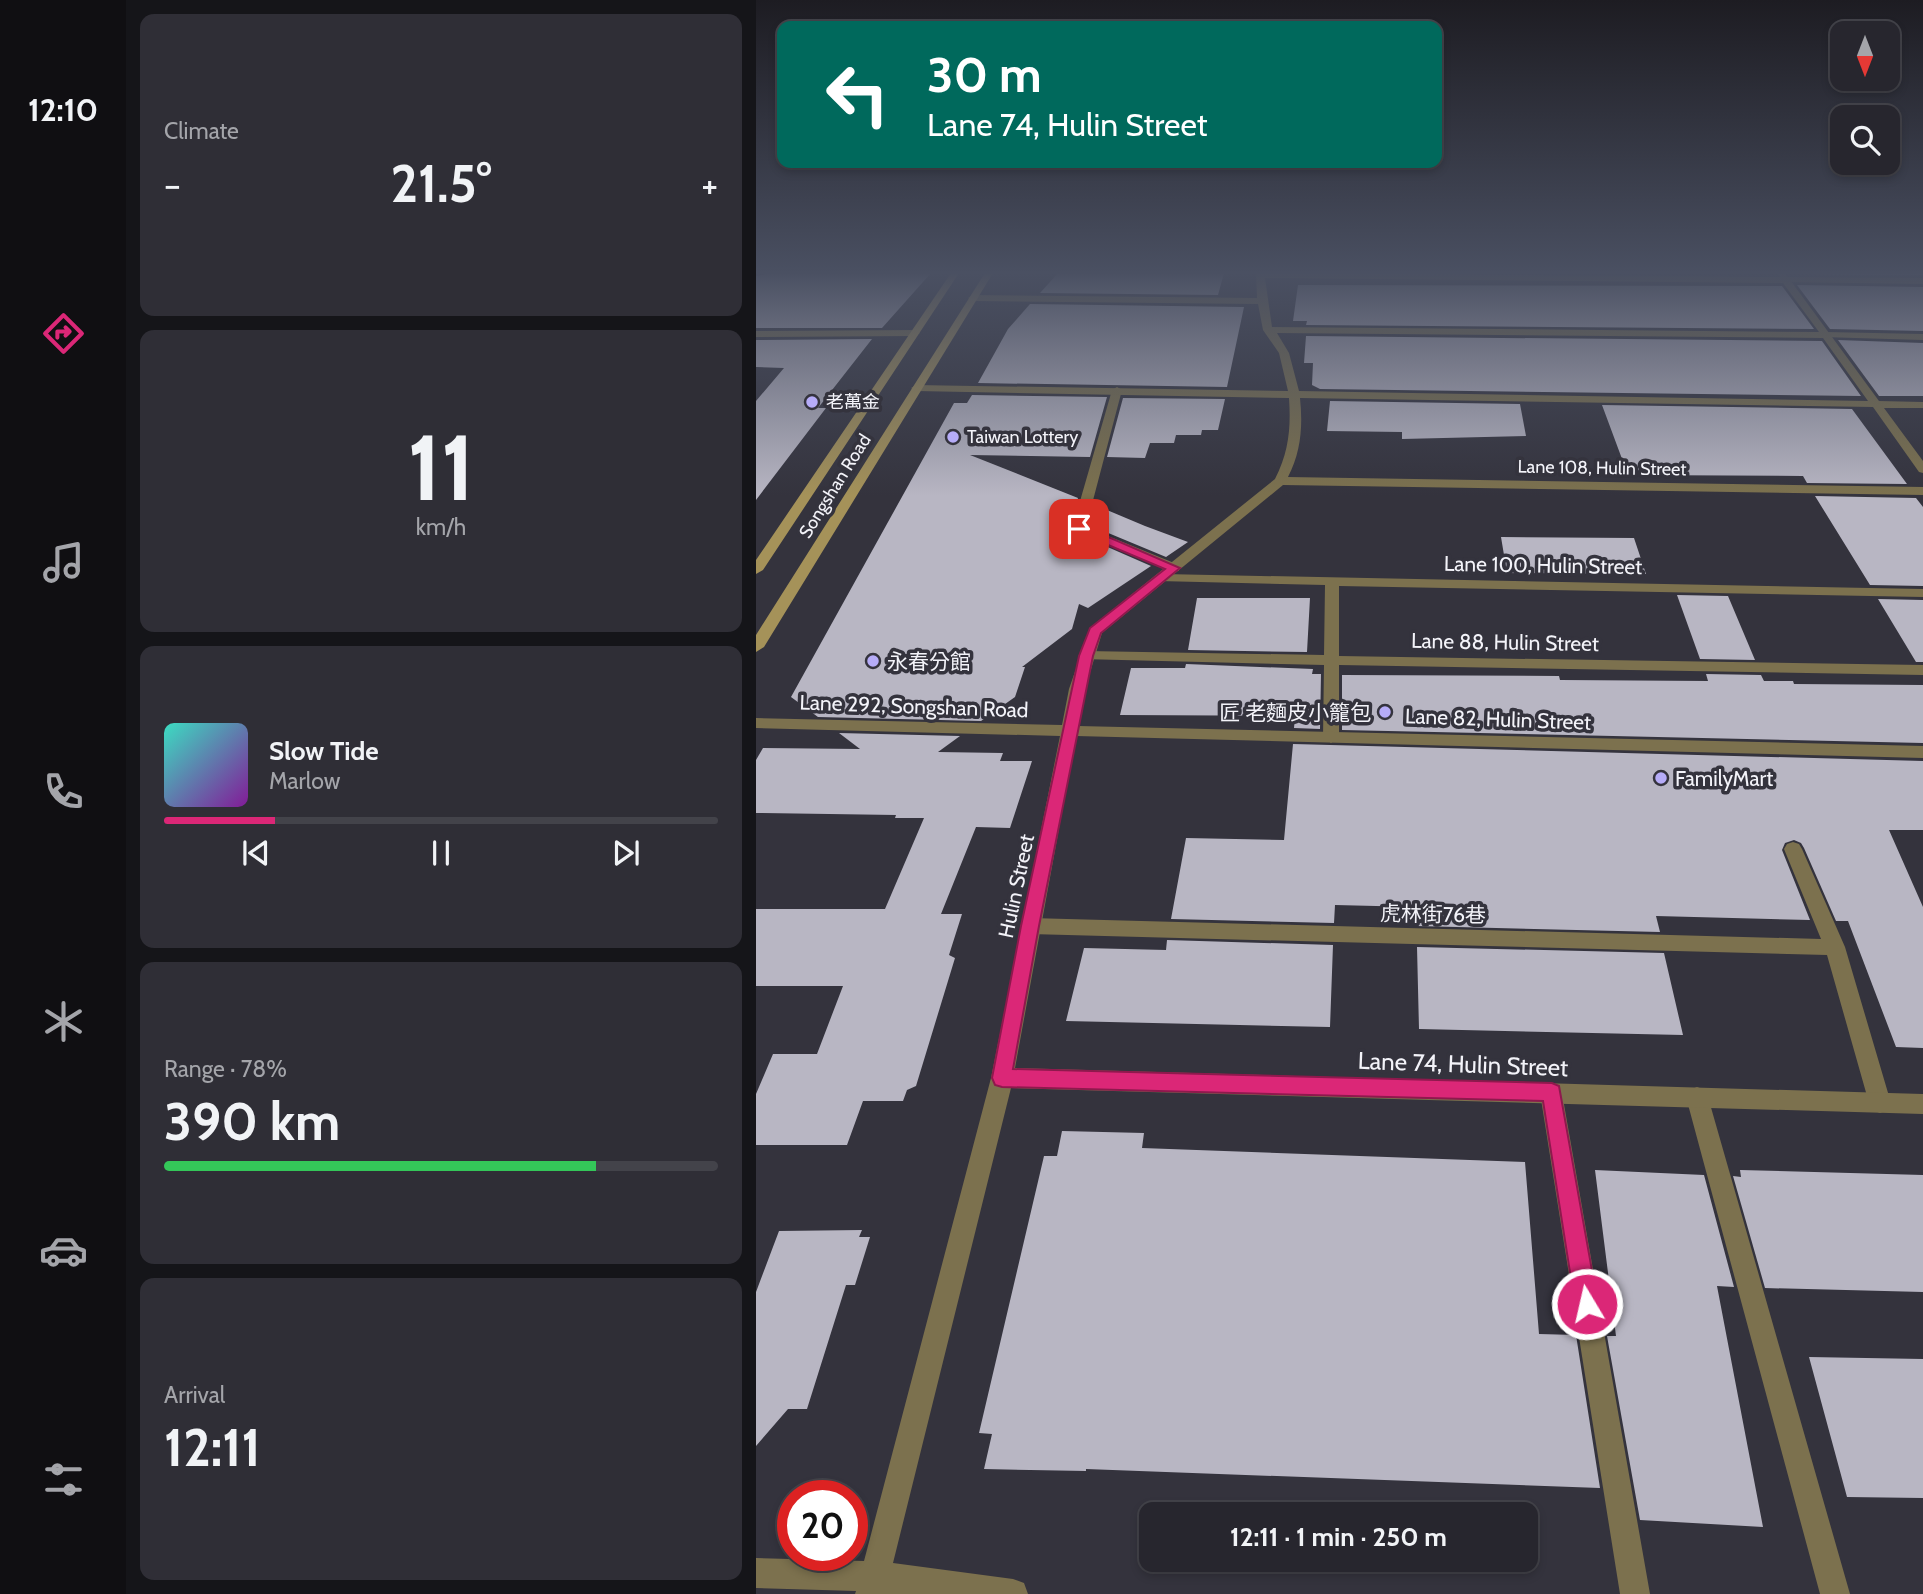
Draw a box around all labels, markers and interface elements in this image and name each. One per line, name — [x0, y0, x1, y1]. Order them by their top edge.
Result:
north arrow — [1830, 21, 1900, 91]
map controls — [1830, 21, 1900, 175]
text: 30 m — [927, 45, 1042, 104]
icon: left — [812, 49, 903, 140]
text: 12:10 — [28, 90, 98, 129]
text: Lane 74, Hulin Street — [927, 105, 1208, 144]
button: search — [1830, 105, 1900, 175]
text: Climate — [164, 117, 239, 145]
text: 21.5° — [390, 152, 492, 215]
text: − — [164, 161, 181, 208]
text: + — [701, 161, 718, 208]
icon: directions — [39, 309, 88, 358]
place label: 老萬金 — [826, 391, 880, 413]
marker: 老萬金 — [804, 394, 820, 410]
text: 11 — [407, 412, 475, 523]
place label: Taiwan Lottery — [967, 426, 1078, 448]
marker: Taiwan Lottery — [945, 429, 961, 445]
street label: Songshan Road — [794, 430, 876, 542]
street label: Lane 108, Hulin Street — [1517, 456, 1687, 480]
pin — [1049, 499, 1109, 559]
icon: arrive — [1060, 510, 1098, 548]
text: km/h — [416, 513, 466, 541]
icon: music — [39, 538, 88, 587]
street label: Lane 100, Hulin Street — [1444, 551, 1642, 579]
street label: Lane 88, Hulin Street — [1411, 628, 1599, 656]
place label: 永春分館 — [887, 649, 971, 674]
marker: 永春分館 — [865, 653, 881, 669]
street label: Lane 292, Songshan Road — [799, 690, 1029, 722]
place label: 匠 老麵皮小籠包 — [1219, 700, 1371, 725]
street label: Lane 82, Hulin Street — [1404, 703, 1592, 735]
marker: 匠 老麵皮小籠包 — [1377, 704, 1393, 720]
text: Slow Tide — [269, 735, 379, 767]
place label: FamilyMart — [1675, 766, 1773, 791]
icon: phone — [39, 767, 88, 816]
text: Marlow — [269, 767, 340, 795]
marker: FamilyMart — [1653, 770, 1669, 786]
street label: Hulin Street — [993, 832, 1039, 940]
icon: previous — [237, 834, 275, 872]
icon: pause — [422, 834, 460, 872]
icon: next — [607, 834, 645, 872]
street label: 虎林街76巷 — [1380, 901, 1486, 927]
icon: climate — [39, 997, 88, 1046]
street label: Lane 74, Hulin Street — [1357, 1046, 1569, 1082]
text: Range · 78% — [164, 1055, 287, 1083]
text: 390 km — [164, 1090, 340, 1153]
icon: car — [39, 1226, 88, 1275]
position arrow — [1550, 1267, 1624, 1341]
text: Arrival — [164, 1381, 225, 1409]
text: 12:11 — [164, 1416, 261, 1479]
icon: filters — [39, 1455, 88, 1504]
speed limit sign: 20 — [777, 1480, 868, 1571]
text: 12:11 · 1 min · 250 m — [1230, 1521, 1447, 1553]

